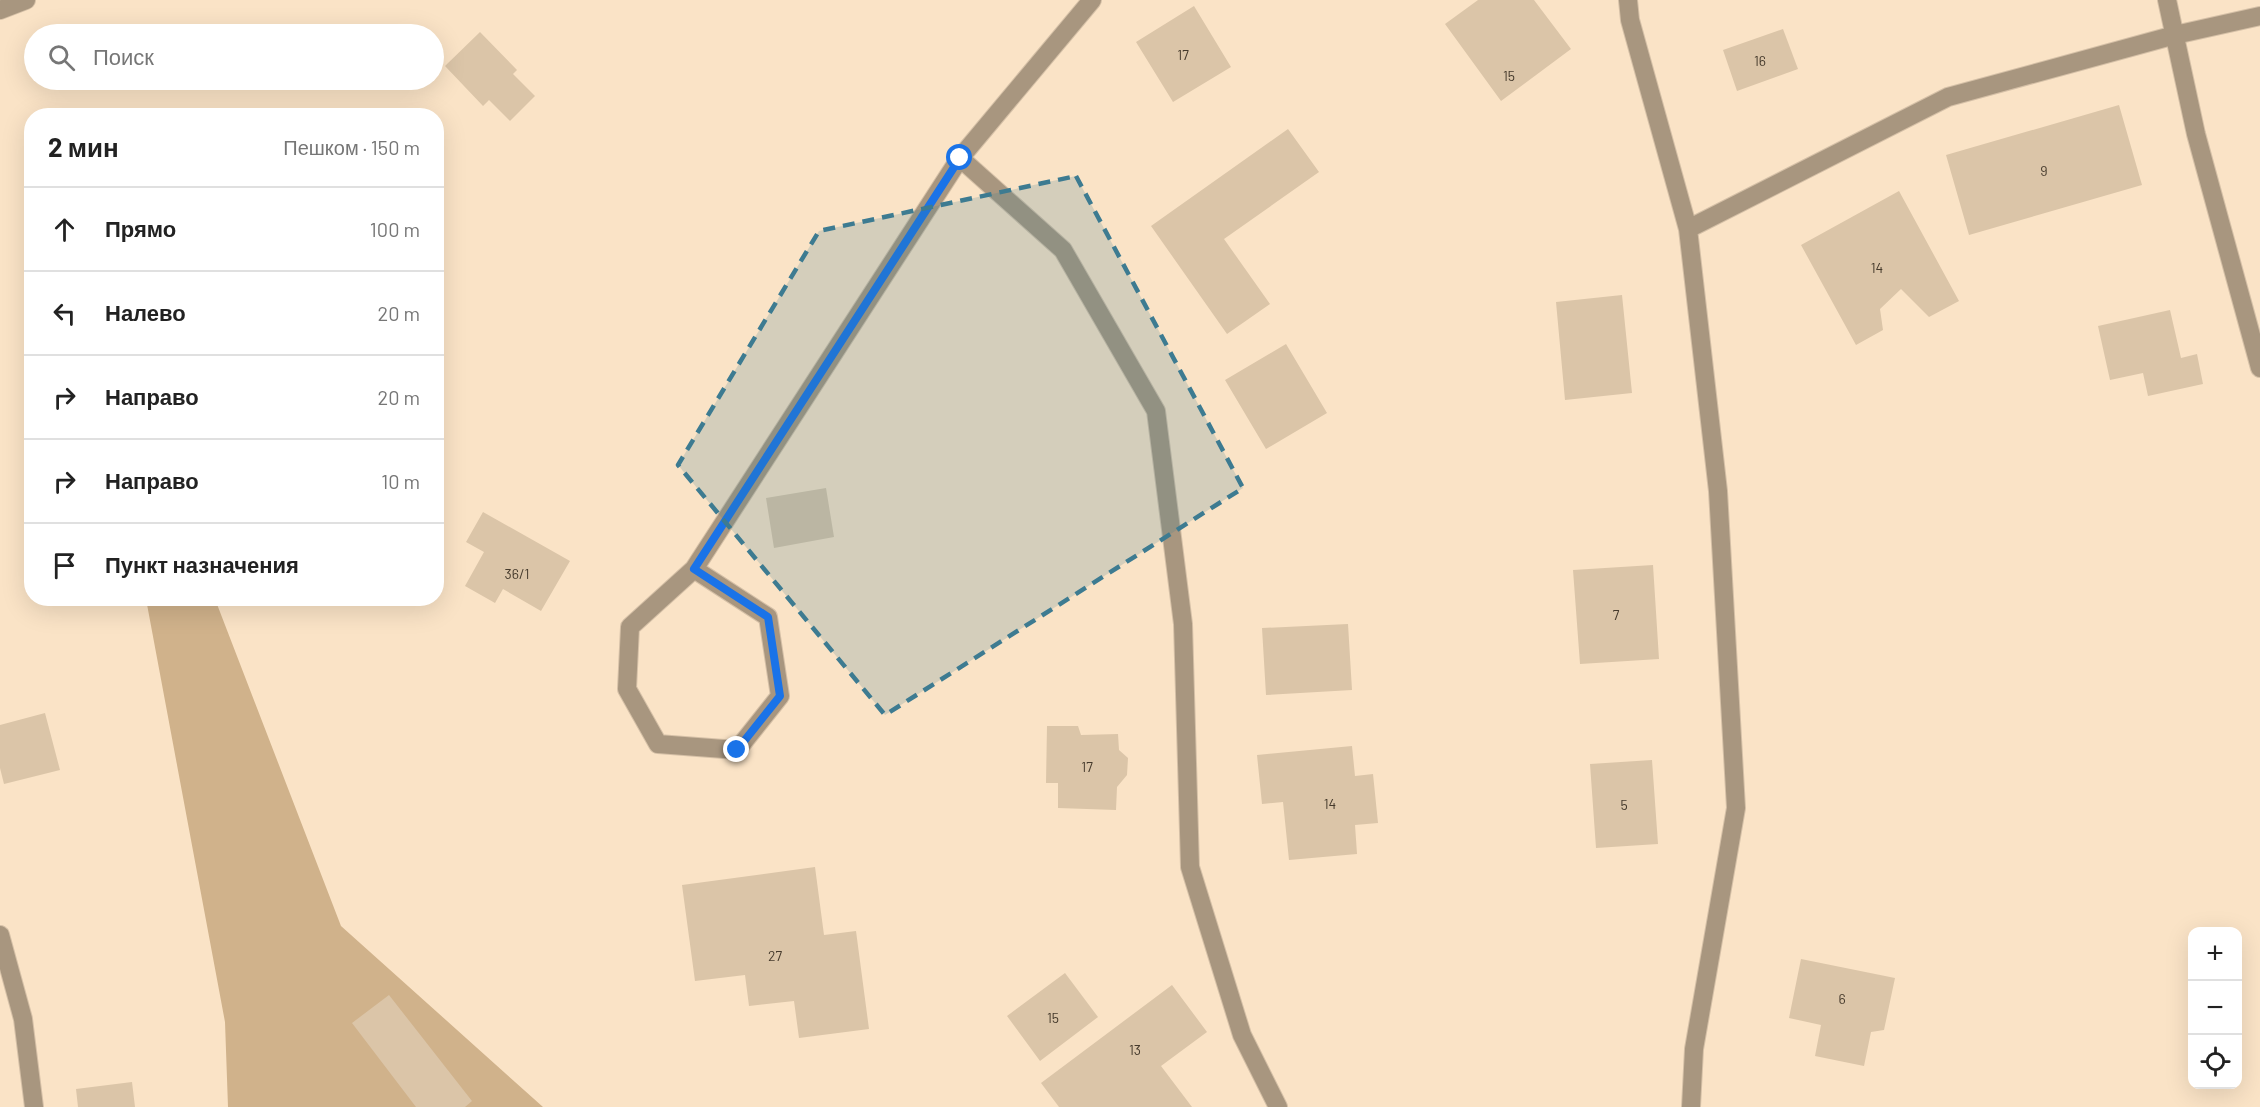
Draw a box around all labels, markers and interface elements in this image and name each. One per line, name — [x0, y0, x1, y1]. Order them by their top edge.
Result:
search box — [24, 24, 444, 90]
icon: search — [45, 41, 78, 74]
text: Поиск — [93, 43, 154, 69]
house number: 17 — [1177, 46, 1189, 63]
house number: 16 — [1754, 52, 1766, 69]
house number: 15 — [1503, 67, 1515, 84]
text: 2 мин — [48, 131, 119, 162]
text: Пешком · 150 m — [283, 135, 420, 159]
route start — [946, 144, 972, 170]
house number: 9 — [2040, 162, 2048, 179]
icon: ahead — [48, 213, 81, 246]
text: Прямо — [105, 215, 176, 241]
text: 100 m — [370, 217, 420, 241]
house number: 14 — [1871, 259, 1883, 276]
icon: left — [48, 297, 81, 330]
text: Налево — [105, 299, 186, 325]
text: 20 m — [377, 301, 420, 325]
icon: right — [48, 381, 81, 414]
text: Направо — [105, 383, 199, 409]
text: 20 m — [377, 385, 420, 409]
icon: right — [48, 465, 81, 498]
text: Направо — [105, 467, 199, 493]
text: 10 m — [381, 469, 420, 493]
icon: arrive — [48, 549, 81, 582]
text: Пункт назначения — [105, 551, 299, 577]
house number: 36/1 — [505, 565, 529, 582]
house number: 7 — [1613, 606, 1620, 623]
route end — [723, 736, 749, 762]
house number: 17 — [1081, 758, 1093, 775]
house number: 14 — [1324, 795, 1336, 812]
house number: 5 — [1620, 796, 1628, 813]
map controls — [2188, 927, 2242, 1089]
button: + — [2188, 927, 2242, 981]
house number: 27 — [768, 947, 782, 964]
button: − — [2188, 981, 2242, 1035]
house number: 6 — [1838, 990, 1846, 1007]
house number: 15 — [1047, 1009, 1059, 1026]
button: locate — [2188, 1035, 2242, 1089]
house number: 13 — [1129, 1041, 1141, 1058]

